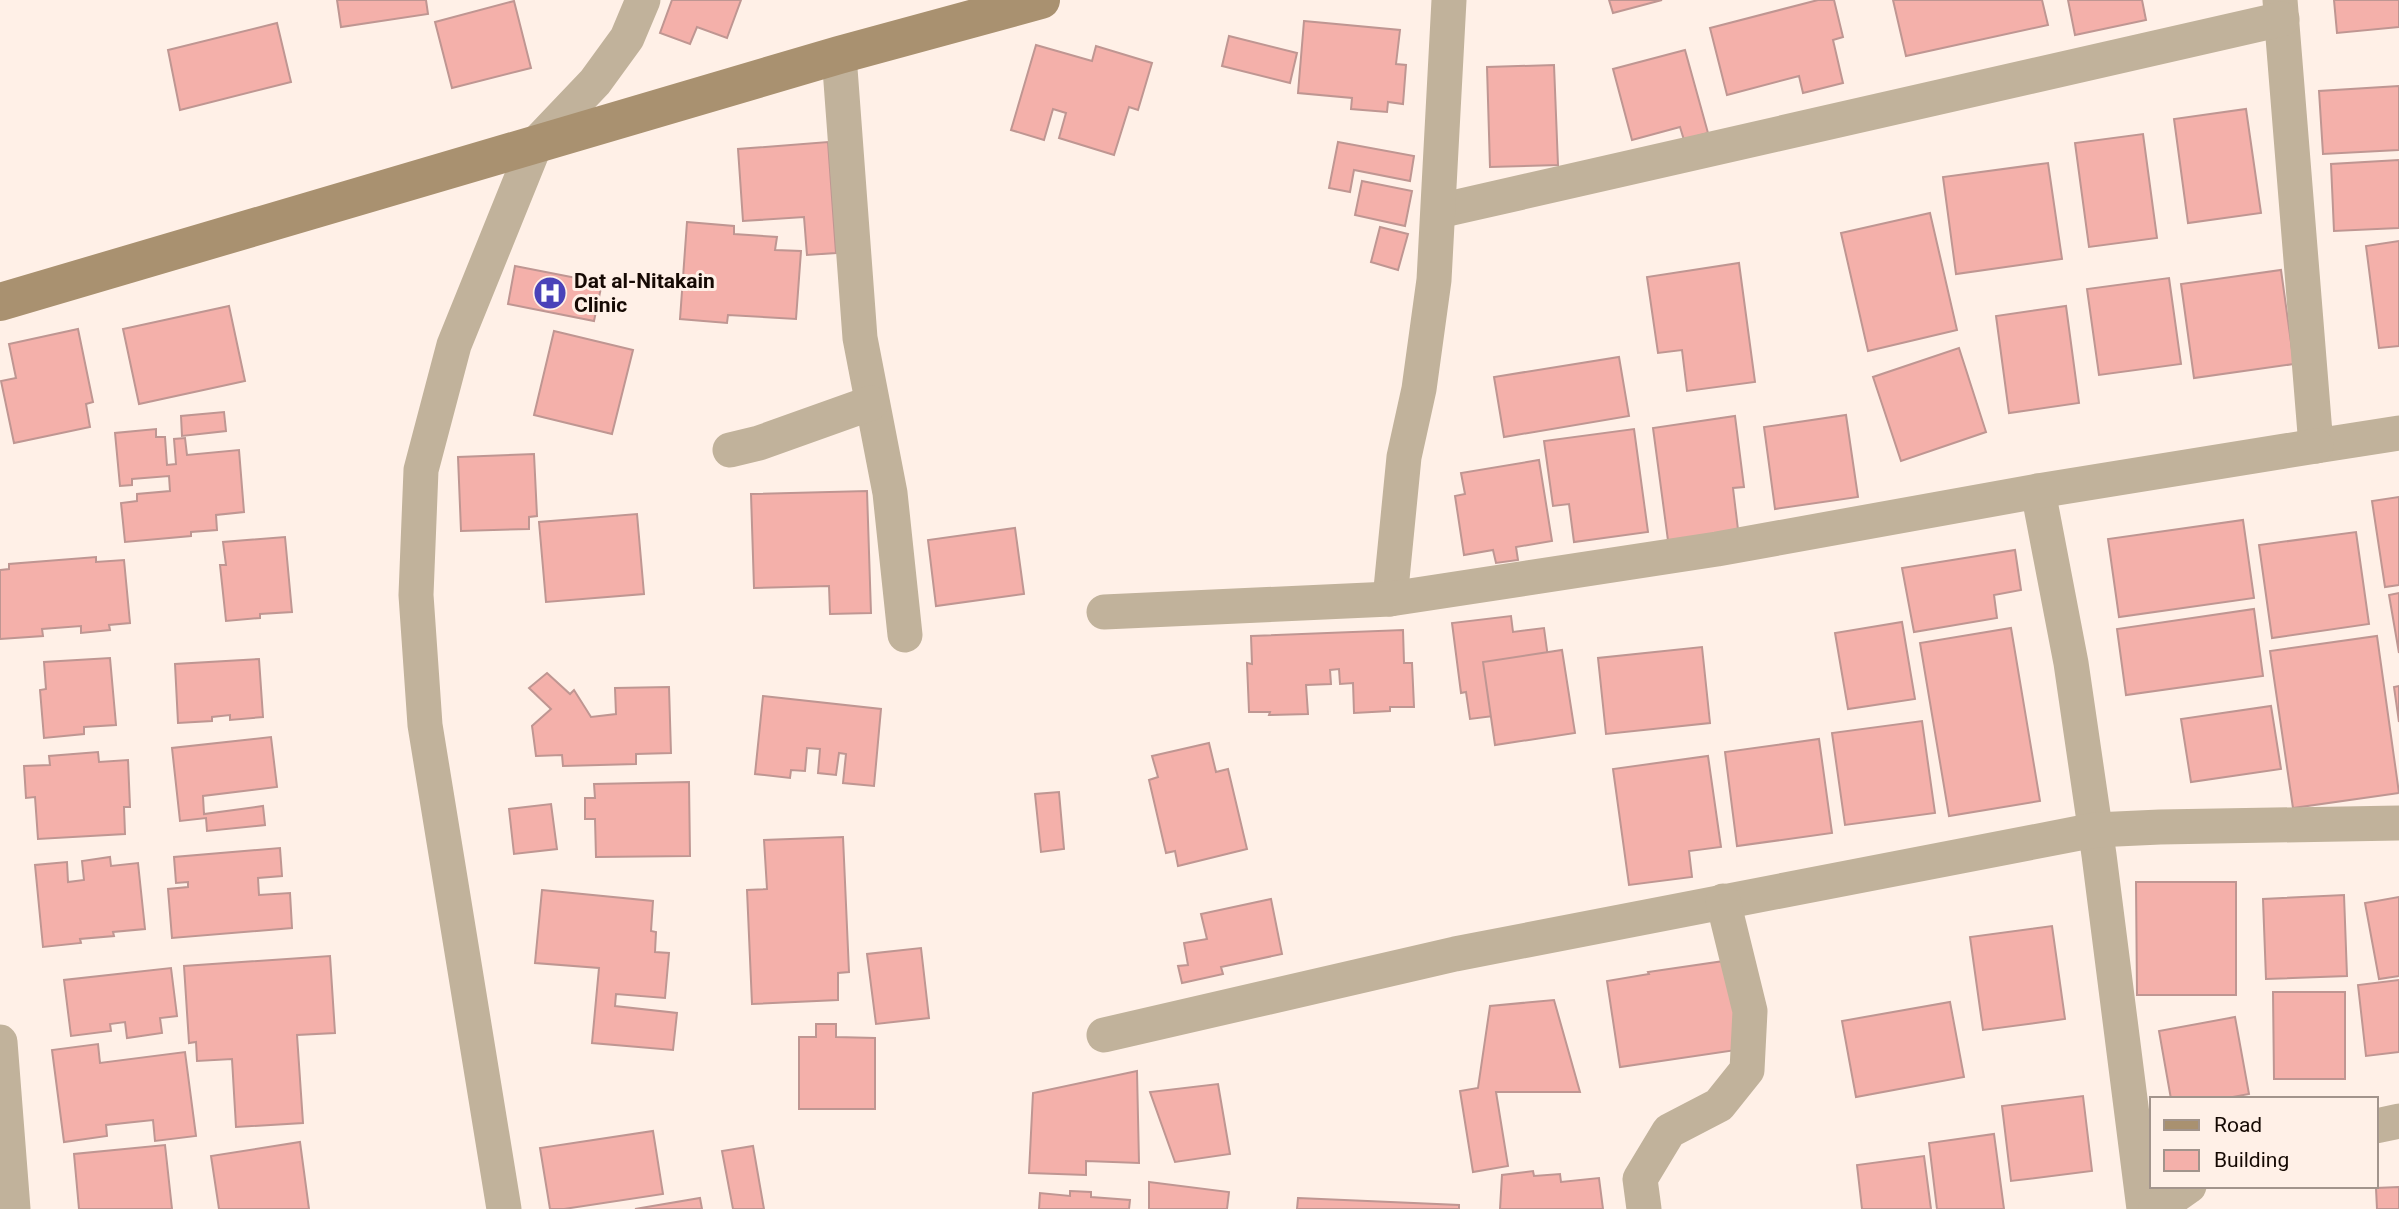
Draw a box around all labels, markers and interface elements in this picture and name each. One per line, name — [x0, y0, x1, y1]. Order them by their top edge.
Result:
place label: Dat al-Nitakain Clinic — [574, 269, 715, 317]
hospital icon: Dat al-Nitakain Clinic — [531, 274, 569, 312]
legend — [2150, 1097, 2378, 1188]
text: Road — [2214, 1113, 2262, 1137]
text: Building — [2214, 1148, 2289, 1172]

